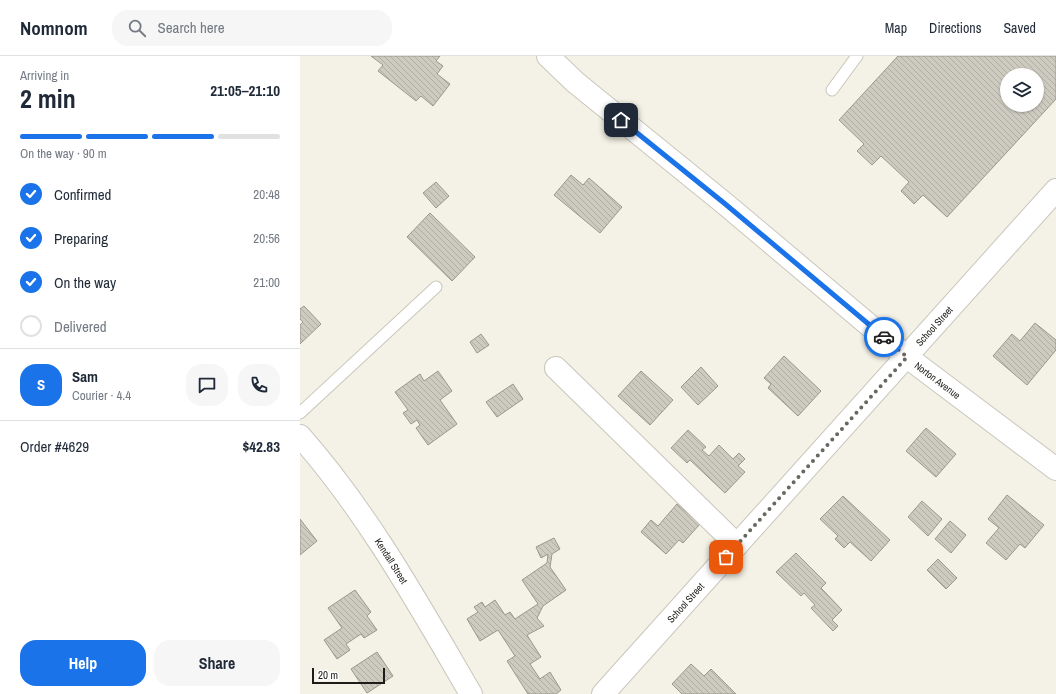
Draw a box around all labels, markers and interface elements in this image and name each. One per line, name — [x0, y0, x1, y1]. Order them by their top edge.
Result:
search box — [112, 10, 392, 46]
text: Nomnom — [20, 15, 88, 41]
icon: search — [126, 17, 148, 39]
text: Search here — [158, 17, 225, 38]
text: Map — [885, 19, 907, 37]
text: Directions — [929, 19, 981, 37]
text: Saved — [1003, 19, 1036, 37]
text: Arriving in — [20, 67, 69, 84]
map controls — [1000, 68, 1044, 112]
button: layers — [1000, 68, 1044, 112]
text: 21:05–21:10 — [210, 80, 280, 101]
text: 2 min — [20, 81, 76, 116]
pin — [604, 103, 638, 137]
icon: home — [610, 109, 632, 131]
text: On the way · 90 m — [20, 145, 107, 162]
icon: check — [20, 183, 42, 205]
text: Confirmed — [54, 184, 111, 205]
text: 20:48 — [253, 186, 280, 203]
icon: check — [20, 227, 42, 249]
text: Preparing — [54, 228, 108, 249]
text: 20:56 — [253, 230, 280, 247]
icon: check — [20, 271, 42, 293]
text: On the way — [54, 272, 116, 293]
text: 21:00 — [253, 274, 280, 291]
street label: School Street — [913, 303, 956, 349]
text: Delivered — [54, 316, 107, 337]
courier — [864, 317, 904, 357]
icon: car — [873, 326, 895, 348]
street label: Norton Avenue — [912, 359, 963, 402]
button: chat — [186, 364, 228, 406]
button: phone — [238, 364, 280, 406]
text: Sam — [72, 366, 98, 387]
text: S — [37, 374, 45, 395]
text: Courier · 4.4 — [72, 387, 131, 404]
text: Order #4629 — [20, 436, 89, 457]
text: $42.83 — [242, 436, 280, 457]
street label: Kendall Street — [372, 536, 411, 587]
pin — [709, 540, 743, 574]
icon: bag — [715, 546, 737, 568]
street label: School Street — [664, 580, 707, 626]
button: Help — [20, 640, 146, 686]
button: Share — [154, 640, 280, 686]
scale bar — [312, 666, 385, 685]
text: 20 m — [318, 668, 338, 682]

